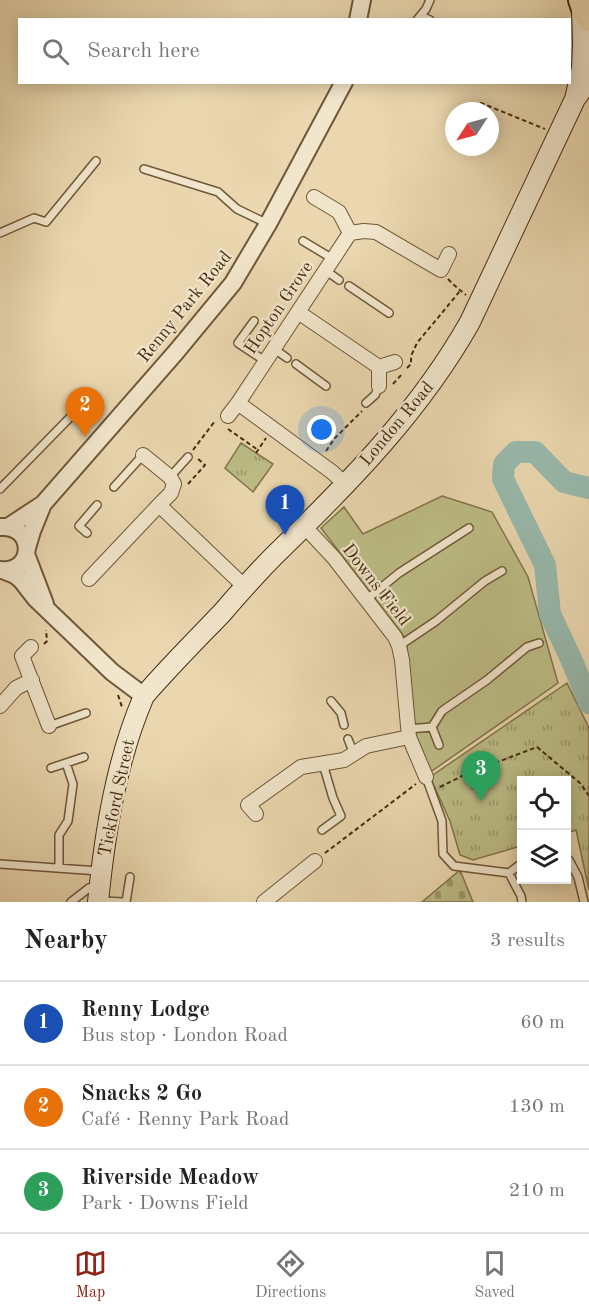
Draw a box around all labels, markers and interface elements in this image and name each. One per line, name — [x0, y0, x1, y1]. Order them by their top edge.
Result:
search box — [18, 18, 571, 84]
icon: search — [39, 35, 72, 68]
text: Search here — [87, 40, 200, 62]
north arrow — [445, 102, 499, 156]
street label: Renny Park Road — [135, 248, 235, 366]
street label: Hopton Grove — [241, 258, 317, 358]
street label: London Road — [357, 378, 437, 470]
pin: 2 — [66, 388, 104, 437]
your location — [307, 415, 336, 444]
pin: 1 — [266, 486, 304, 535]
street label: Downs Field — [338, 541, 414, 629]
street label: Tickford Street — [96, 738, 138, 858]
pin: 3 — [462, 752, 500, 801]
map controls — [517, 776, 571, 884]
button: locate — [517, 776, 571, 830]
button: layers — [517, 830, 571, 884]
text: Nearby — [24, 928, 108, 954]
text: 3 results — [490, 931, 565, 951]
text: Renny Lodge — [81, 999, 210, 1021]
text: 1 — [38, 1013, 49, 1033]
text: 60 m — [520, 1013, 565, 1033]
text: Bus stop · London Road — [81, 1026, 288, 1046]
text: Snacks 2 Go — [81, 1083, 202, 1105]
text: 2 — [38, 1097, 49, 1117]
text: 130 m — [509, 1097, 565, 1117]
text: Café · Renny Park Road — [81, 1110, 290, 1130]
text: Riverside Meadow — [81, 1167, 259, 1189]
text: 3 — [38, 1181, 49, 1201]
text: 210 m — [509, 1181, 565, 1201]
text: Park · Downs Field — [81, 1194, 249, 1214]
tab: Map — [74, 1247, 107, 1303]
tab: Directions — [255, 1247, 326, 1303]
tab: Saved — [474, 1247, 515, 1303]

